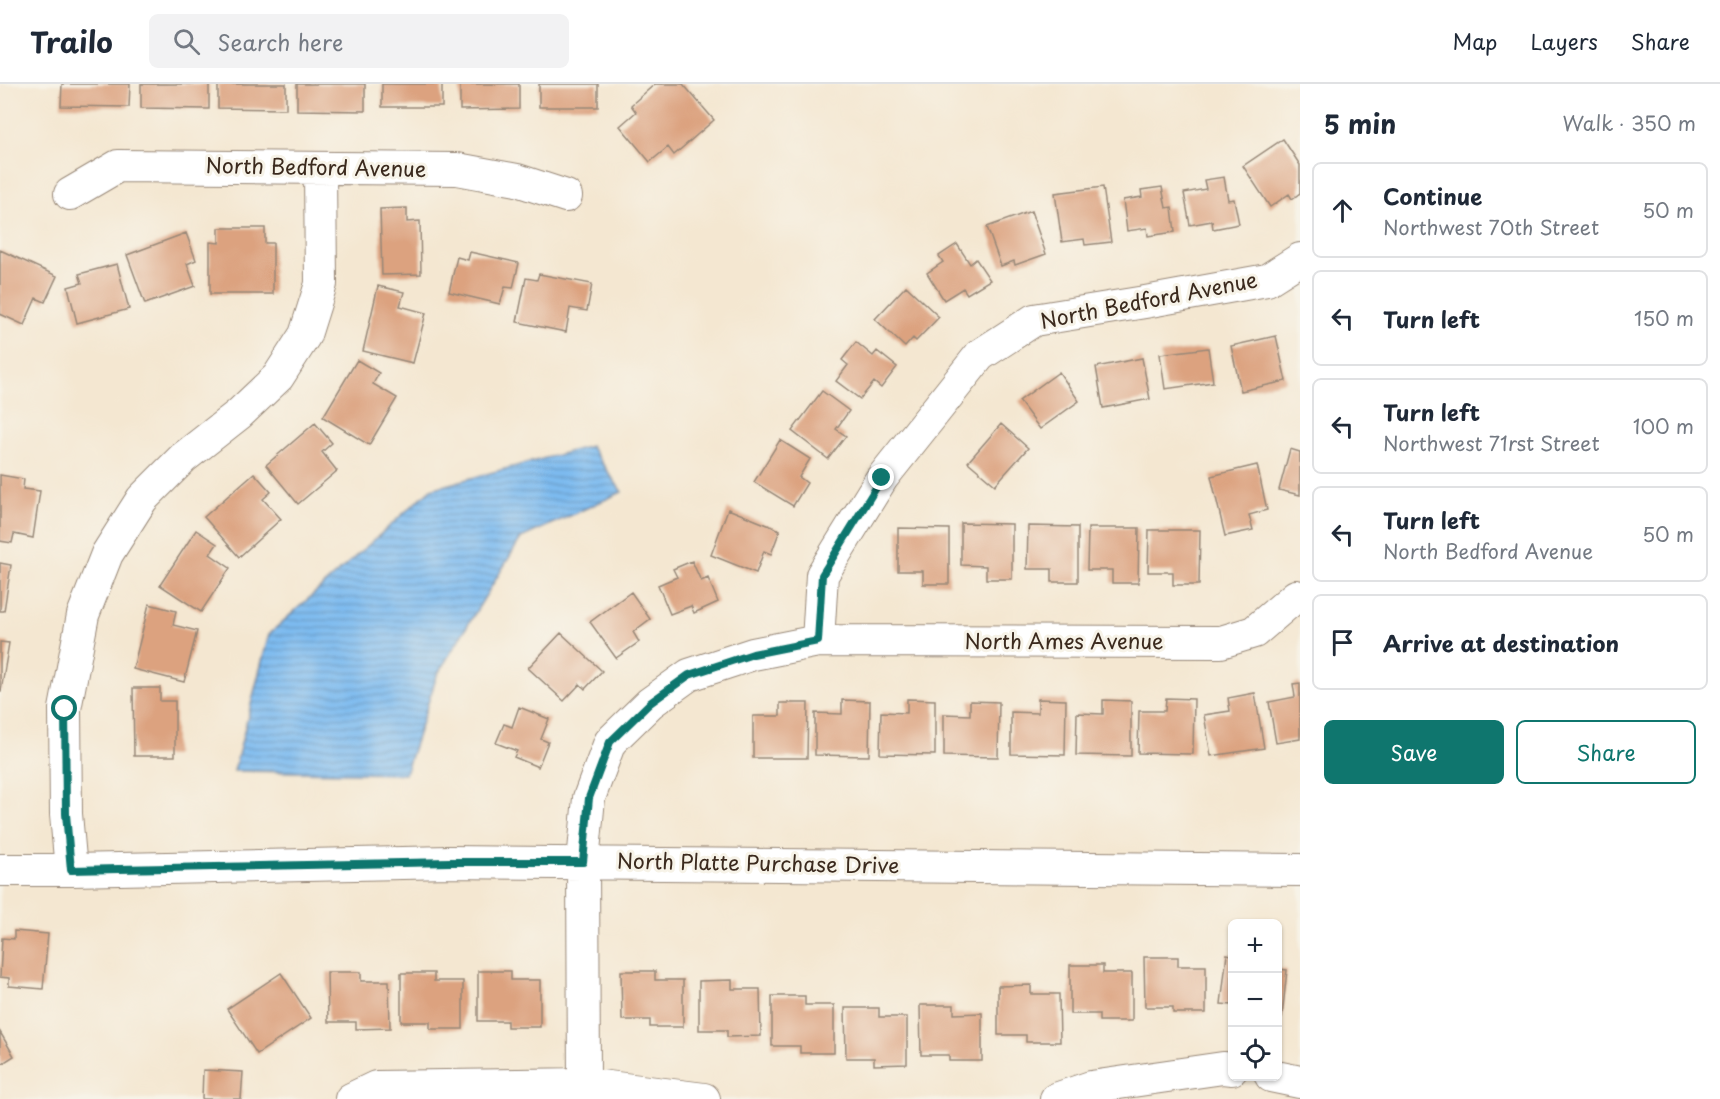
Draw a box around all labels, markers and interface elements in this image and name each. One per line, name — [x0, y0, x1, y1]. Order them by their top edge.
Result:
search box — [149, 14, 569, 68]
text: Trailo — [30, 20, 113, 63]
icon: search — [170, 25, 203, 58]
text: Search here — [218, 25, 343, 58]
text: Map — [1453, 25, 1497, 57]
text: Layers — [1530, 25, 1598, 57]
text: Share — [1631, 25, 1690, 57]
text: 5 min — [1324, 104, 1396, 143]
text: Walk · 350 m — [1563, 108, 1696, 138]
street label: North Bedford Avenue — [205, 148, 427, 184]
text: Continue — [1383, 179, 1482, 212]
icon: ahead — [1326, 194, 1359, 227]
text: 50 m — [1642, 195, 1694, 225]
text: Northwest 70th Street — [1383, 212, 1599, 242]
street label: North Bedford Avenue — [1037, 262, 1260, 336]
icon: left — [1326, 302, 1359, 335]
text: Turn left — [1383, 302, 1480, 335]
text: 150 m — [1634, 303, 1694, 333]
text: Turn left — [1383, 395, 1480, 428]
icon: left — [1326, 410, 1359, 443]
text: 100 m — [1633, 411, 1694, 441]
text: Northwest 71rst Street — [1383, 428, 1600, 458]
route end — [868, 464, 894, 490]
text: Turn left — [1383, 503, 1480, 536]
icon: left — [1326, 518, 1359, 551]
text: 50 m — [1642, 519, 1694, 549]
text: North Bedford Avenue — [1383, 536, 1593, 566]
street label: North Ames Avenue — [965, 624, 1163, 656]
icon: arrive — [1326, 626, 1359, 659]
text: Arrive at destination — [1383, 626, 1619, 659]
route start — [51, 695, 77, 721]
button: Save — [1324, 720, 1504, 784]
button: Share — [1516, 720, 1696, 784]
street label: North Platte Purchase Drive — [617, 844, 899, 880]
map controls — [1228, 919, 1282, 1081]
button: + — [1228, 919, 1282, 973]
button: − — [1228, 973, 1282, 1027]
button: locate — [1228, 1027, 1282, 1081]

